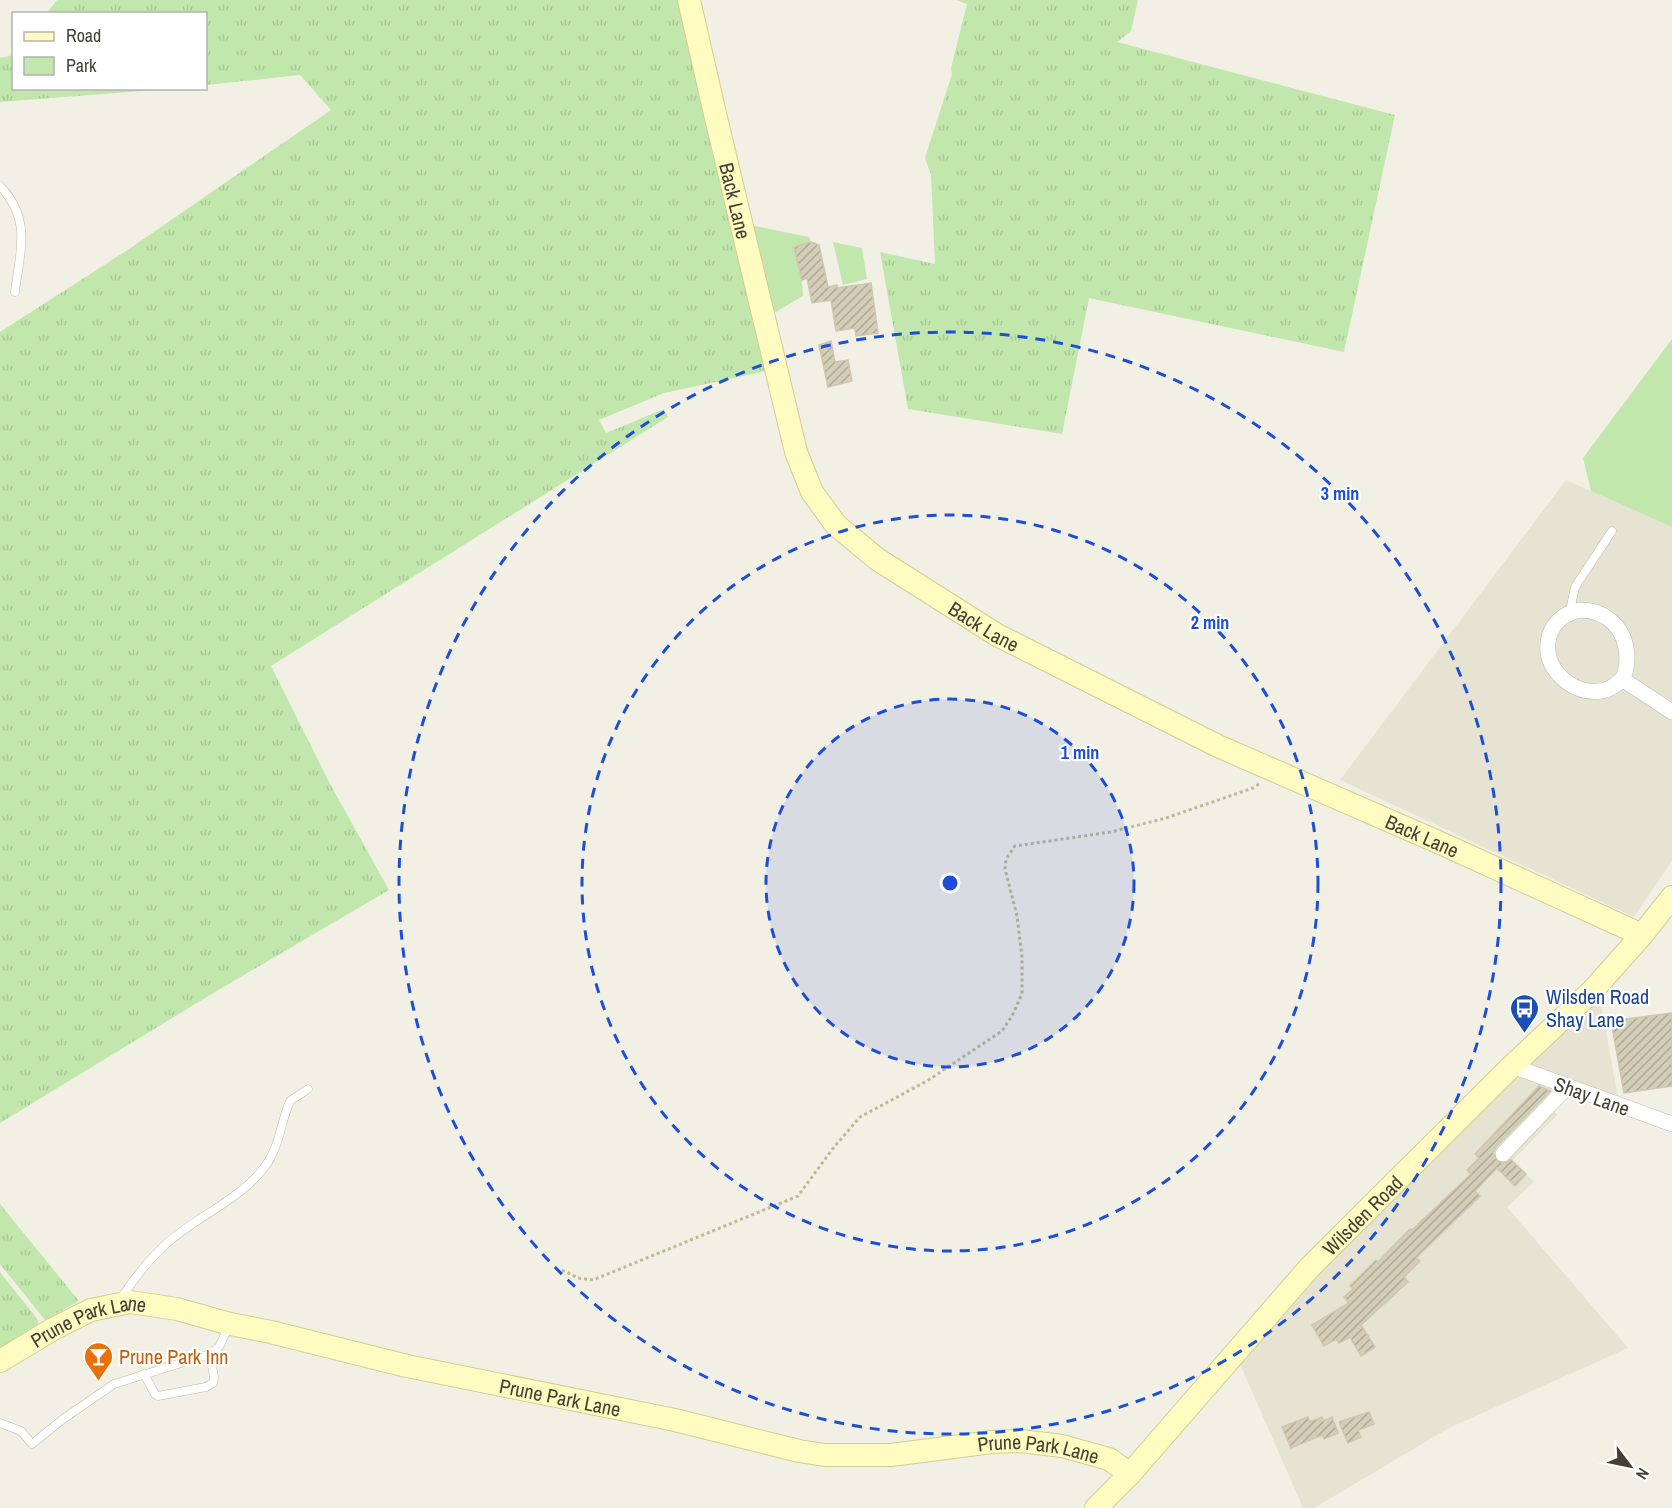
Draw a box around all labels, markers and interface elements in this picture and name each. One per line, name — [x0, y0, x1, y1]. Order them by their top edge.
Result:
legend — [12, 12, 207, 90]
text: Road — [66, 23, 101, 48]
text: Park — [66, 53, 97, 78]
street label: Back Lane — [714, 160, 758, 241]
text: 3 min — [1321, 481, 1359, 506]
street label: Back Lane — [944, 594, 1024, 657]
text: 2 min — [1191, 610, 1229, 635]
text: 1 min — [1061, 740, 1099, 765]
street label: Back Lane — [1381, 807, 1463, 863]
centre of rings — [940, 873, 960, 893]
place label: Wilsden Road Shay Lane — [1546, 983, 1649, 1033]
bus stop icon: Wilsden Road Shay Lane — [1509, 992, 1541, 1034]
street label: Shay Lane — [1551, 1070, 1633, 1122]
street label: Wilsden Road — [1316, 1169, 1408, 1261]
street label: Prune Park Lane — [25, 1288, 148, 1353]
bar icon: Prune Park Inn — [82, 1340, 114, 1382]
place label: Prune Park Inn — [119, 1343, 228, 1370]
street label: Prune Park Lane — [497, 1371, 623, 1422]
street label: Prune Park Lane — [976, 1428, 1102, 1469]
north arrow — [1600, 1436, 1660, 1496]
text: N — [1631, 1464, 1655, 1484]

